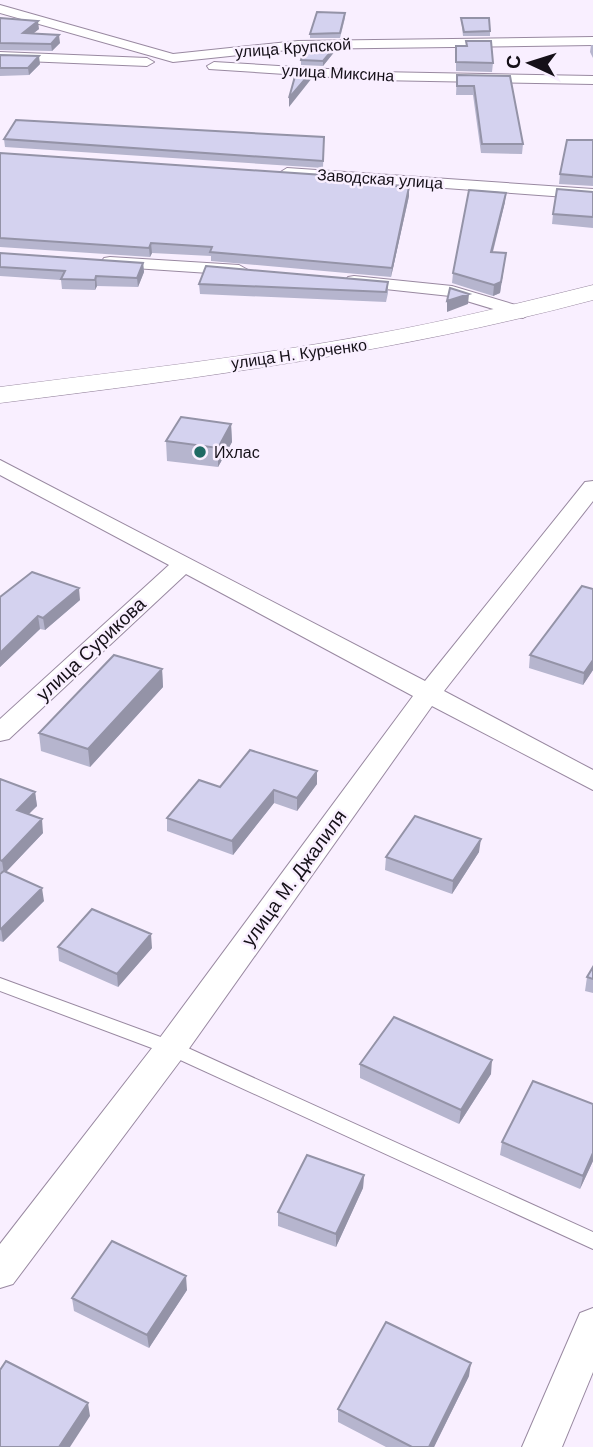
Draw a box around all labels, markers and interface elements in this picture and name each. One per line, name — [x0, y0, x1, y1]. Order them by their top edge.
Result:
north arrow — [495, 28, 565, 98]
street label: улица Крупской — [234, 35, 352, 61]
text: С — [503, 54, 525, 69]
street label: улица Миксина — [281, 62, 395, 84]
street label: Заводская улица — [317, 166, 444, 192]
street label: улица Н. Курченко — [230, 336, 368, 372]
marker: Ихлас — [192, 444, 208, 460]
place label: Ихлас — [214, 444, 260, 461]
street label: улица Сурикова — [32, 593, 150, 705]
street label: улица М. Джалиля — [238, 806, 350, 950]

